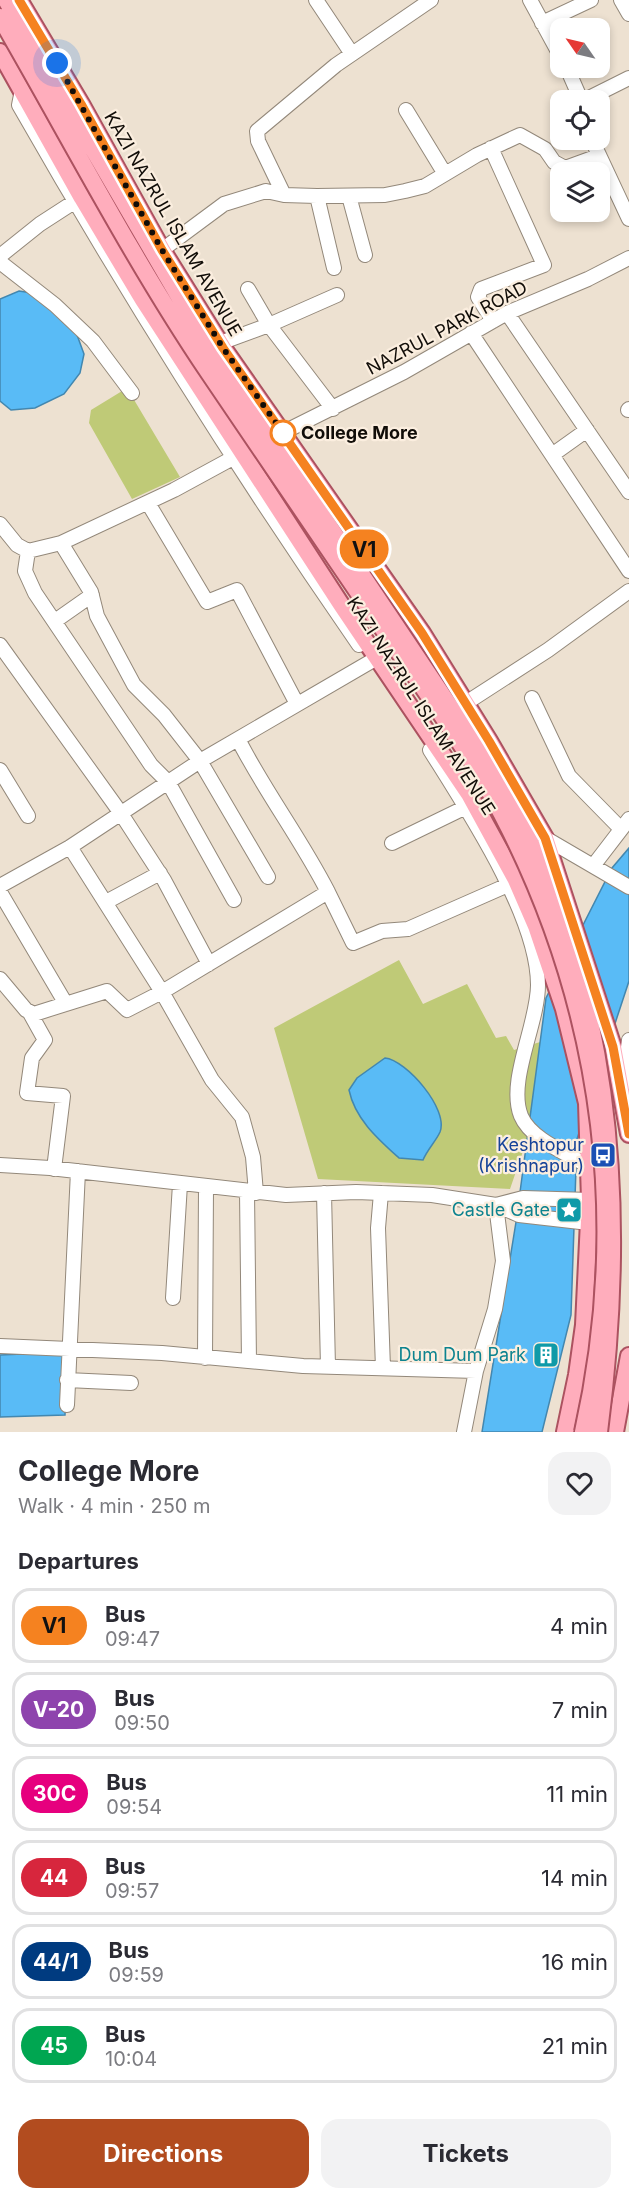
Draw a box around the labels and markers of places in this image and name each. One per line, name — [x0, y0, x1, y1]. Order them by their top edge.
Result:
marker: College More — [270, 420, 296, 446]
place label: College More — [301, 422, 418, 443]
place label: Keshtopur (Krishnapur) — [478, 1134, 584, 1176]
bus stop icon: Keshtopur (Krishnapur) — [588, 1140, 618, 1170]
place icon: Castle Gate — [554, 1195, 584, 1225]
place label: Castle Gate — [452, 1199, 550, 1220]
building icon: Dum Dum Park — [531, 1340, 561, 1370]
place label: Dum Dum Park — [399, 1344, 526, 1365]

